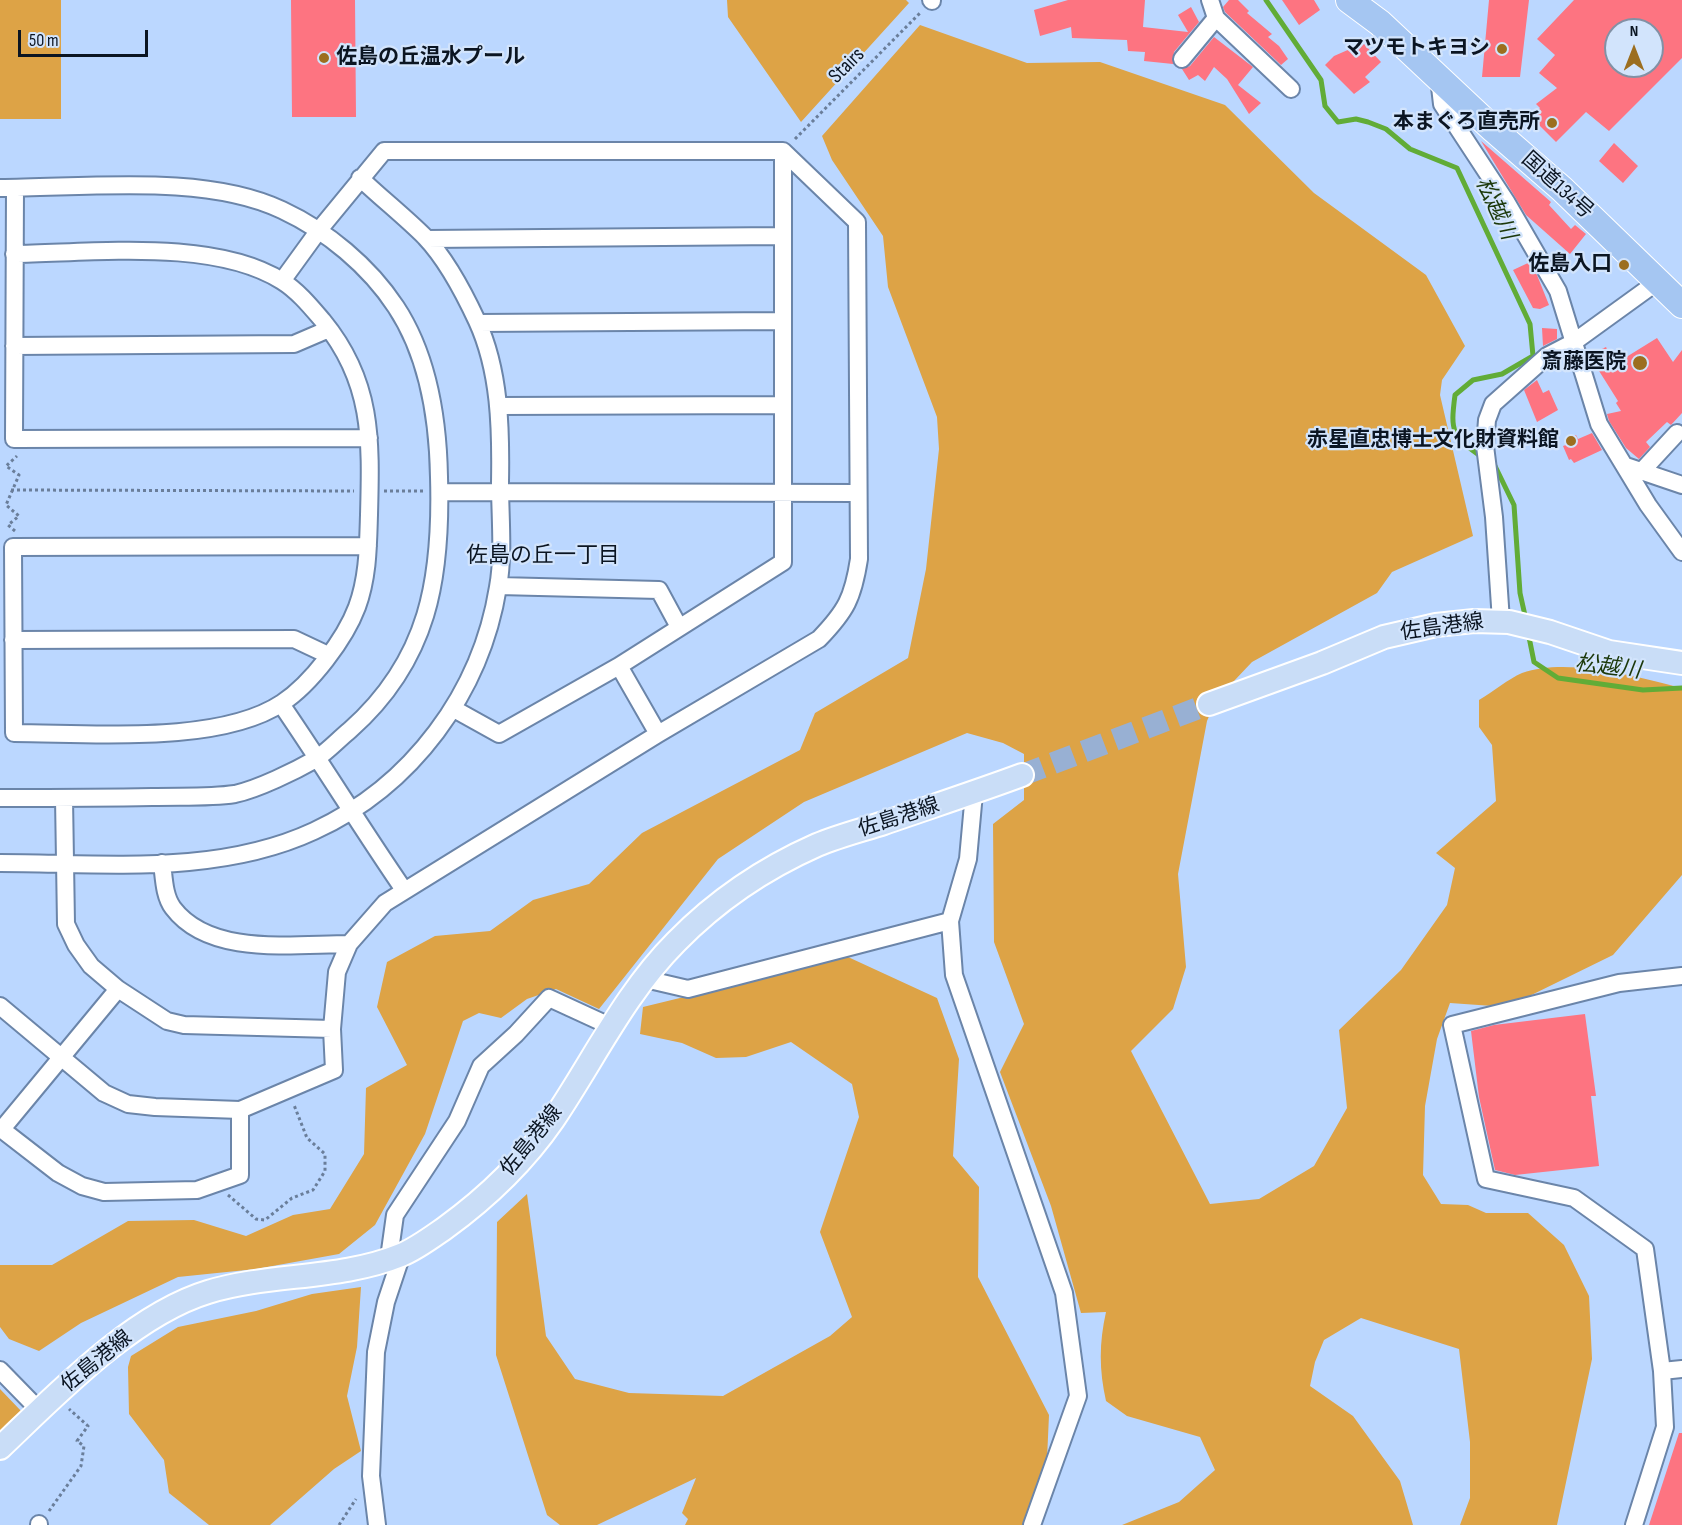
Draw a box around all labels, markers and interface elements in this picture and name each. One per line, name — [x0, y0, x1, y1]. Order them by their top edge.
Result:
scale bar — [21, 18, 152, 56]
north arrow — [1604, 18, 1664, 78]
text: N — [1630, 22, 1638, 41]
text: 50 m — [29, 30, 59, 51]
place label: マツモトキヨシ — [1343, 36, 1490, 62]
marker: マツモトキヨシ — [1495, 42, 1509, 56]
street label: Stairs — [824, 43, 870, 89]
place label: 佐島の丘温水プール — [336, 45, 525, 71]
marker: 佐島の丘温水プール — [317, 51, 331, 65]
place label: 本まぐろ直売所 — [1393, 110, 1540, 136]
marker: 本まぐろ直売所 — [1545, 116, 1559, 130]
street label: 国道134号 — [1516, 147, 1598, 225]
water label: 松越川 — [1469, 174, 1521, 244]
place label: 佐島入口 — [1528, 252, 1612, 278]
marker: 佐島入口 — [1617, 258, 1631, 272]
place label: 斎藤医院 — [1542, 350, 1626, 376]
marker: 斎藤医院 — [1631, 354, 1649, 372]
place label: 赤星直忠博士文化財資料館 — [1307, 428, 1559, 454]
marker: 赤星直忠博士文化財資料館 — [1564, 434, 1578, 448]
district label: 佐島の丘一丁目 — [466, 543, 620, 569]
street label: 佐島港線 — [1399, 610, 1485, 646]
water label: 松越川 — [1574, 651, 1642, 685]
street label: 佐島港線 — [855, 793, 943, 843]
street label: 佐島港線 — [496, 1100, 568, 1182]
street label: 佐島港線 — [56, 1326, 138, 1398]

